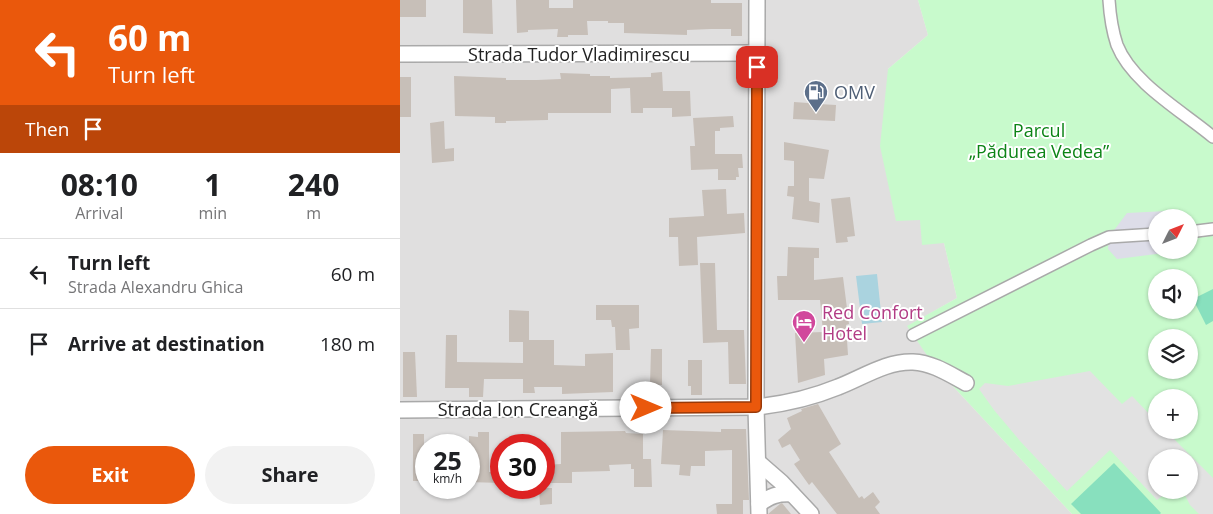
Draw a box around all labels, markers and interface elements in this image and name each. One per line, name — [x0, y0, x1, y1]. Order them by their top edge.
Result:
text: 60 m — [108, 14, 191, 61]
icon: left — [25, 20, 90, 85]
street label: Strada Tudor Vladimirescu — [468, 42, 690, 66]
pin — [736, 46, 778, 88]
icon: arrive — [743, 53, 771, 81]
text: Turn left — [108, 59, 195, 89]
fuel station icon: OMV — [803, 79, 829, 113]
place label: OMV — [834, 80, 875, 104]
icon: arrive — [79, 115, 107, 143]
text: Then — [25, 116, 69, 142]
park label: Parcul „Pădurea Vedea” — [969, 118, 1110, 163]
text: 08:10 — [61, 164, 138, 205]
text: 1 — [204, 164, 221, 205]
text: 240 — [288, 164, 339, 205]
text: Arrival — [75, 202, 123, 224]
text: min — [199, 202, 227, 224]
text: m — [306, 202, 321, 224]
north arrow — [1148, 209, 1198, 259]
map controls — [1148, 209, 1198, 499]
text: Turn left — [68, 250, 150, 276]
icon: left — [25, 260, 53, 288]
text: 60 m — [331, 261, 375, 287]
button: sound — [1148, 269, 1198, 319]
text: Strada Alexandru Ghica — [68, 276, 243, 298]
place label: Red Confort Hotel — [822, 300, 923, 345]
hotel icon: Red Confort Hotel — [791, 309, 817, 343]
button: layers — [1148, 329, 1198, 379]
icon: arrive — [25, 330, 53, 358]
text: Arrive at destination — [68, 331, 265, 357]
text: 180 m — [320, 331, 375, 357]
position arrow — [619, 381, 671, 433]
button: + — [1148, 389, 1198, 439]
street label: Strada Ion Creangă — [438, 397, 598, 421]
speed limit sign: 30 — [490, 434, 555, 499]
text: 25 — [433, 443, 462, 477]
button: Exit — [25, 446, 195, 504]
button: Share — [205, 446, 375, 504]
button: − — [1148, 449, 1198, 499]
text: km/h — [433, 470, 462, 487]

